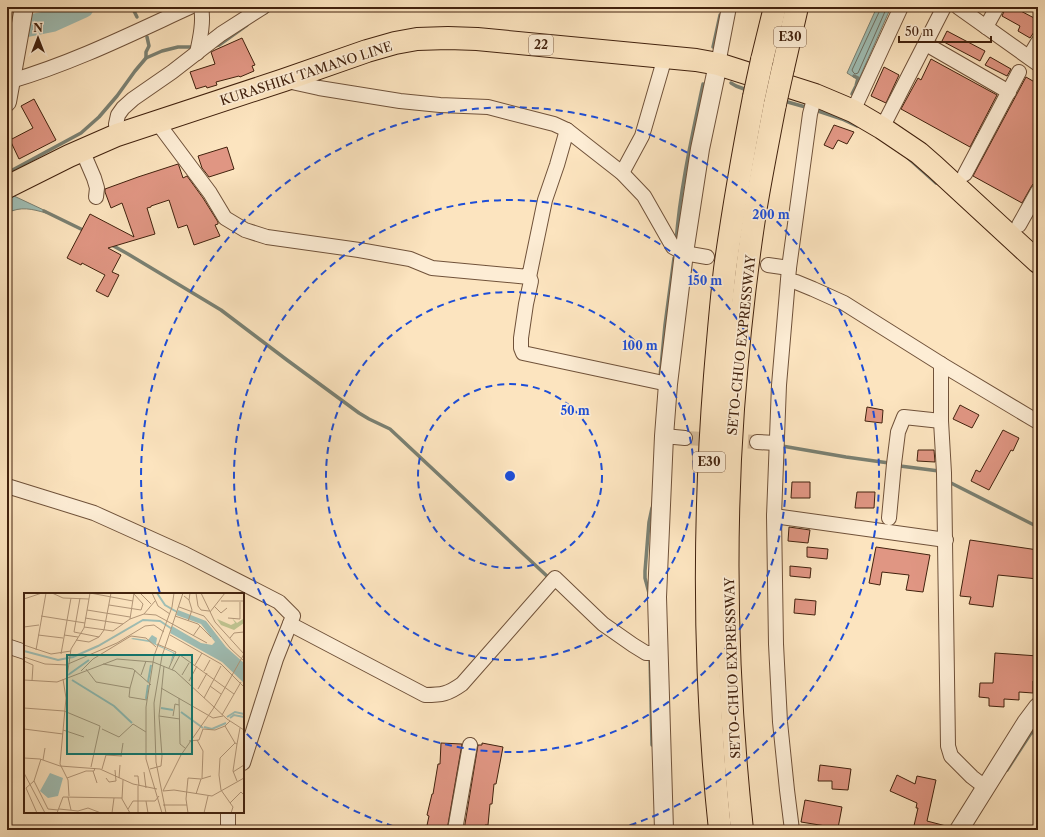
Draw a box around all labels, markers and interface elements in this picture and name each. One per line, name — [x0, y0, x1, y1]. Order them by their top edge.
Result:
north arrow — [18, 18, 58, 58]
scale bar — [899, 18, 991, 44]
text: N — [33, 21, 43, 35]
text: 50 m — [905, 24, 934, 39]
road number: E30 — [774, 27, 806, 47]
road number: 22 — [529, 35, 553, 55]
street label: KURASHIKI TAMANO LINE — [218, 38, 394, 108]
text: 200 m — [752, 207, 790, 222]
street label: SETO-CHUO EXPRESSWAY — [724, 253, 759, 436]
text: 150 m — [688, 273, 722, 288]
text: 100 m — [622, 338, 658, 353]
text: 50 m — [560, 403, 590, 418]
road number: E30 — [693, 452, 725, 472]
centre of rings — [503, 469, 517, 483]
street label: SETO-CHUO EXPRESSWAY — [721, 576, 743, 759]
inset map — [24, 593, 244, 813]

